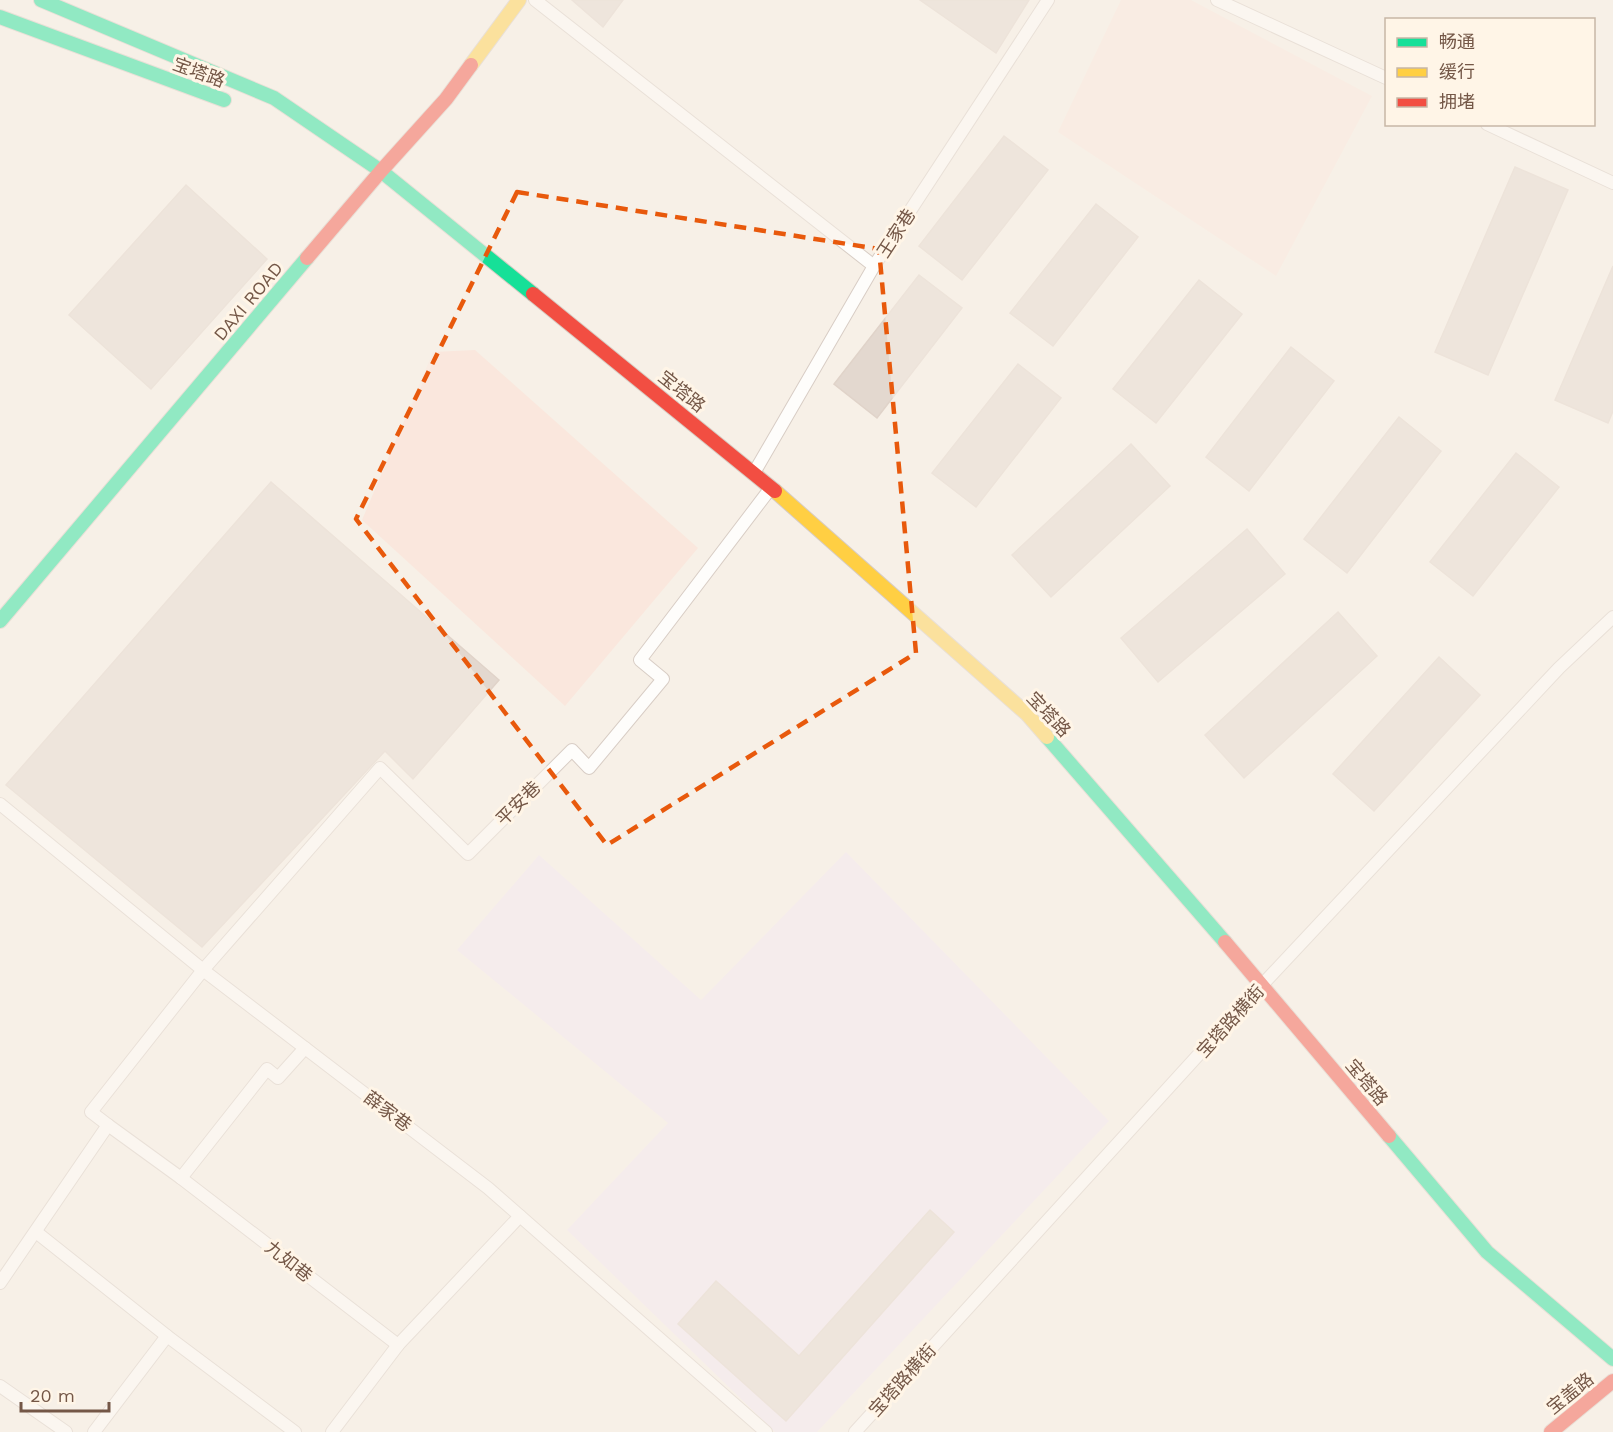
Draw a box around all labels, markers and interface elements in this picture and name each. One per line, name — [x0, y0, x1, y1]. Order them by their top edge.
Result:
legend — [1385, 18, 1595, 126]
text: 畅通 — [1439, 31, 1475, 52]
street label: 宝塔路 — [170, 53, 228, 91]
text: 缓行 — [1439, 61, 1475, 82]
text: 拥堵 — [1439, 91, 1475, 112]
street label: 王家巷 — [872, 205, 920, 261]
street label: DAXI ROAD — [209, 257, 287, 345]
street label: 宝塔路 — [654, 366, 710, 416]
street label: 宝塔路 — [1023, 687, 1075, 741]
street label: 平安巷 — [491, 776, 545, 830]
street label: 宝塔路横街 — [1192, 981, 1268, 1061]
street label: 宝塔路 — [1342, 1055, 1392, 1109]
street label: 薛家巷 — [360, 1086, 416, 1136]
street label: 九如巷 — [261, 1236, 317, 1286]
street label: 宝塔路横街 — [864, 1340, 940, 1420]
street label: 宝盖路 — [1542, 1368, 1598, 1418]
scale bar — [21, 1375, 110, 1413]
text: 20 m — [30, 1385, 75, 1406]

